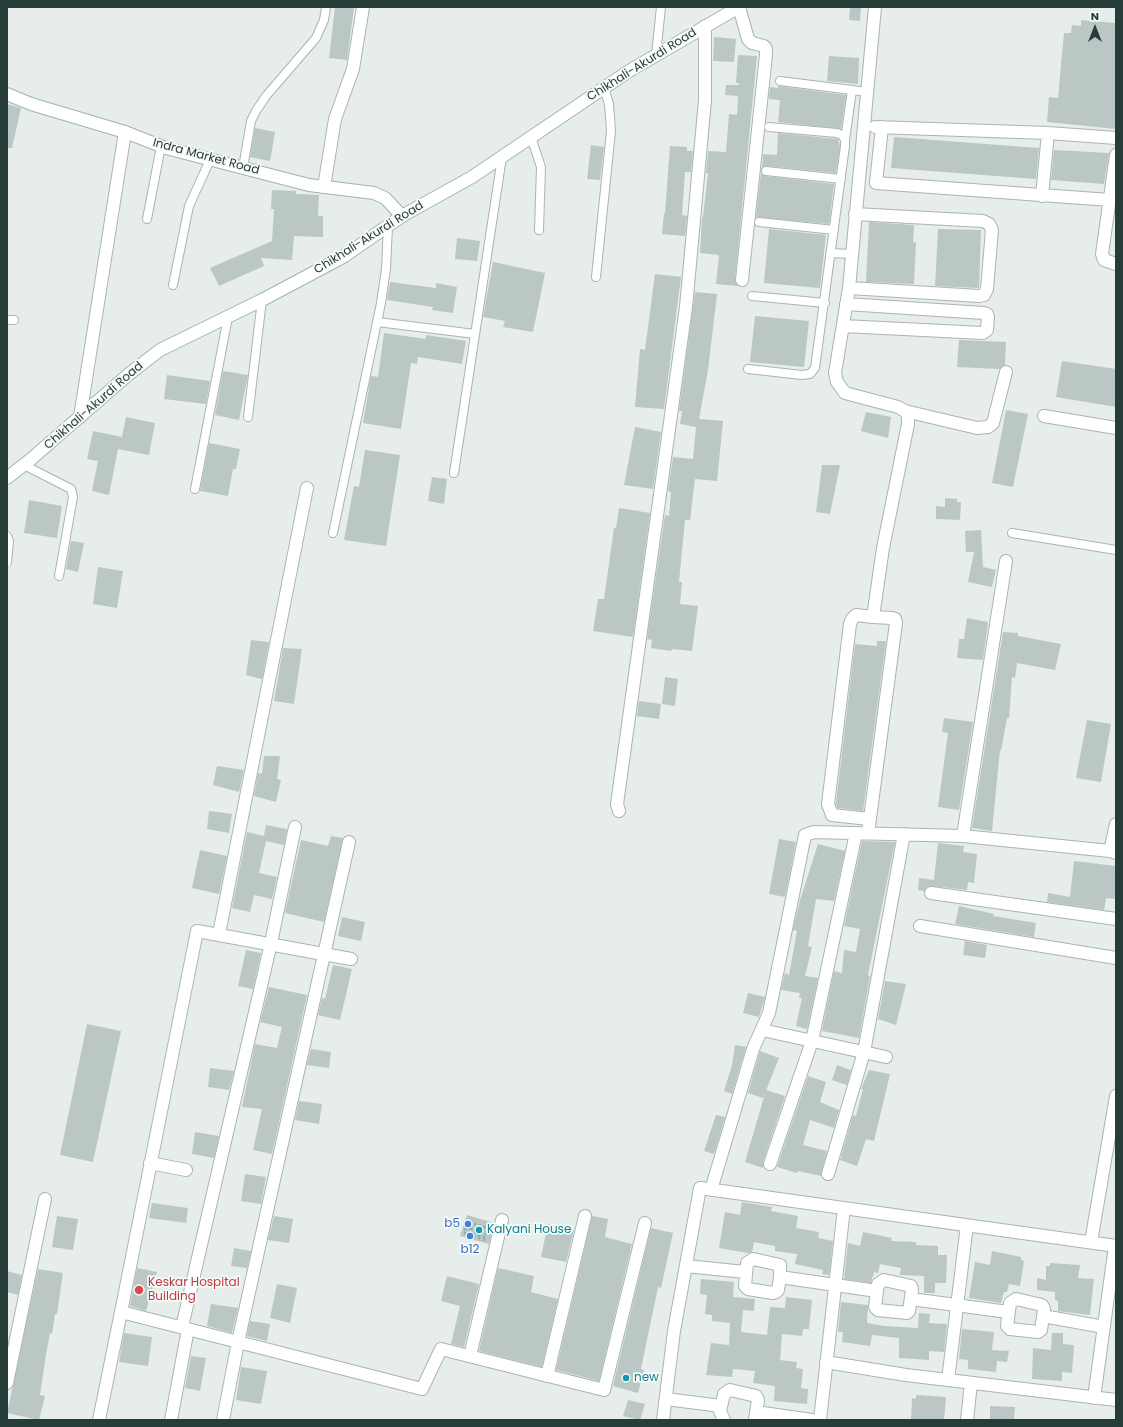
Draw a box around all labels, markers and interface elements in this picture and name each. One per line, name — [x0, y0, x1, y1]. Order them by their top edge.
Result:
north arrow — [1075, 8, 1115, 48]
text: N — [1091, 8, 1099, 24]
street label: Chikhali-Akurdi Road — [585, 25, 699, 105]
street label: Indra Market Road — [151, 136, 261, 178]
street label: Chikhali-Akurdi Road — [312, 198, 426, 278]
street label: Chikhali-Akurdi Road — [42, 359, 146, 453]
place label: b5 — [444, 1217, 460, 1231]
marker: b5 — [463, 1219, 473, 1229]
place label: Kalyani House — [487, 1223, 571, 1237]
marker: Kalyani House — [474, 1225, 484, 1235]
marker: b12 — [465, 1231, 475, 1241]
place label: b12 — [461, 1243, 479, 1257]
place label: Keskar Hospital Building — [148, 1276, 240, 1304]
marker: Keskar Hospital Building — [133, 1284, 145, 1296]
place label: new — [634, 1371, 659, 1385]
marker: new — [621, 1373, 631, 1383]

